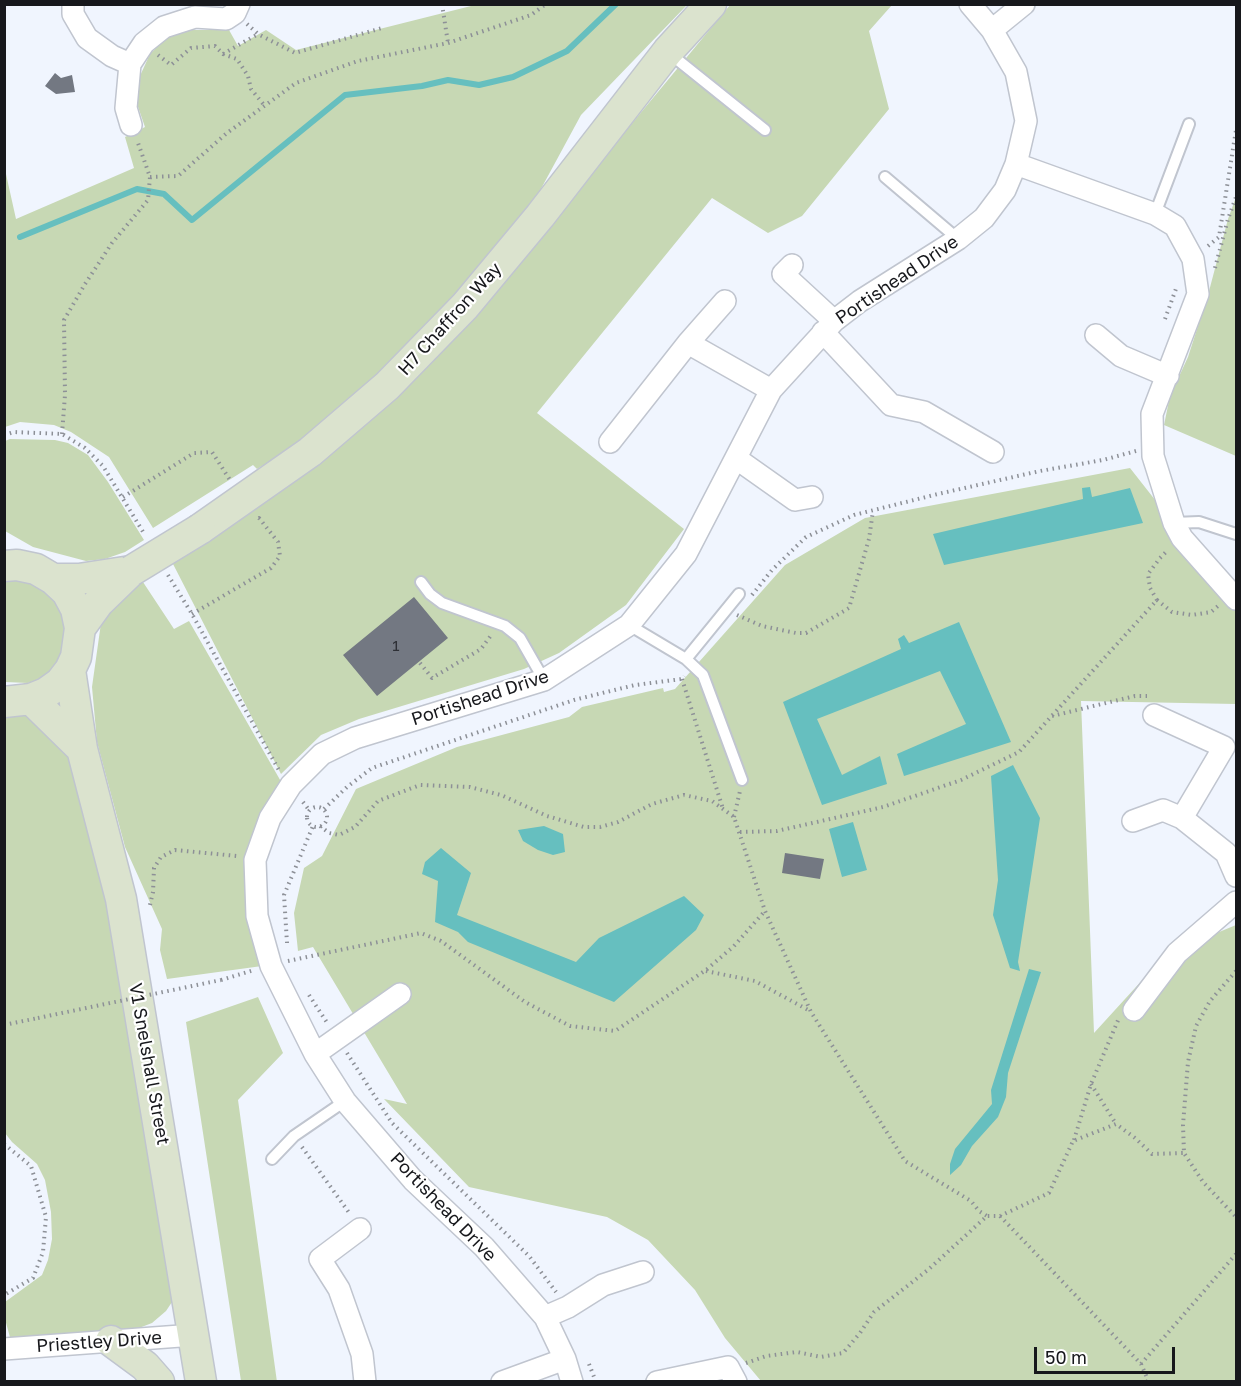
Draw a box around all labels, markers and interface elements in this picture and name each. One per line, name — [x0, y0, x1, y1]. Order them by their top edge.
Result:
street label: Portishead Drive — [832, 231, 962, 329]
street label: H7 Chaffron Way — [394, 258, 506, 380]
house number: 1 — [392, 637, 400, 655]
street label: Portishead Drive — [409, 666, 551, 730]
street label: V1 Snelshall Street — [124, 981, 174, 1147]
street label: Portishead Drive — [385, 1148, 501, 1266]
street label: Priestley Drive — [36, 1327, 162, 1357]
scale bar — [1037, 1335, 1178, 1373]
text: 50 m — [1045, 1346, 1087, 1368]

